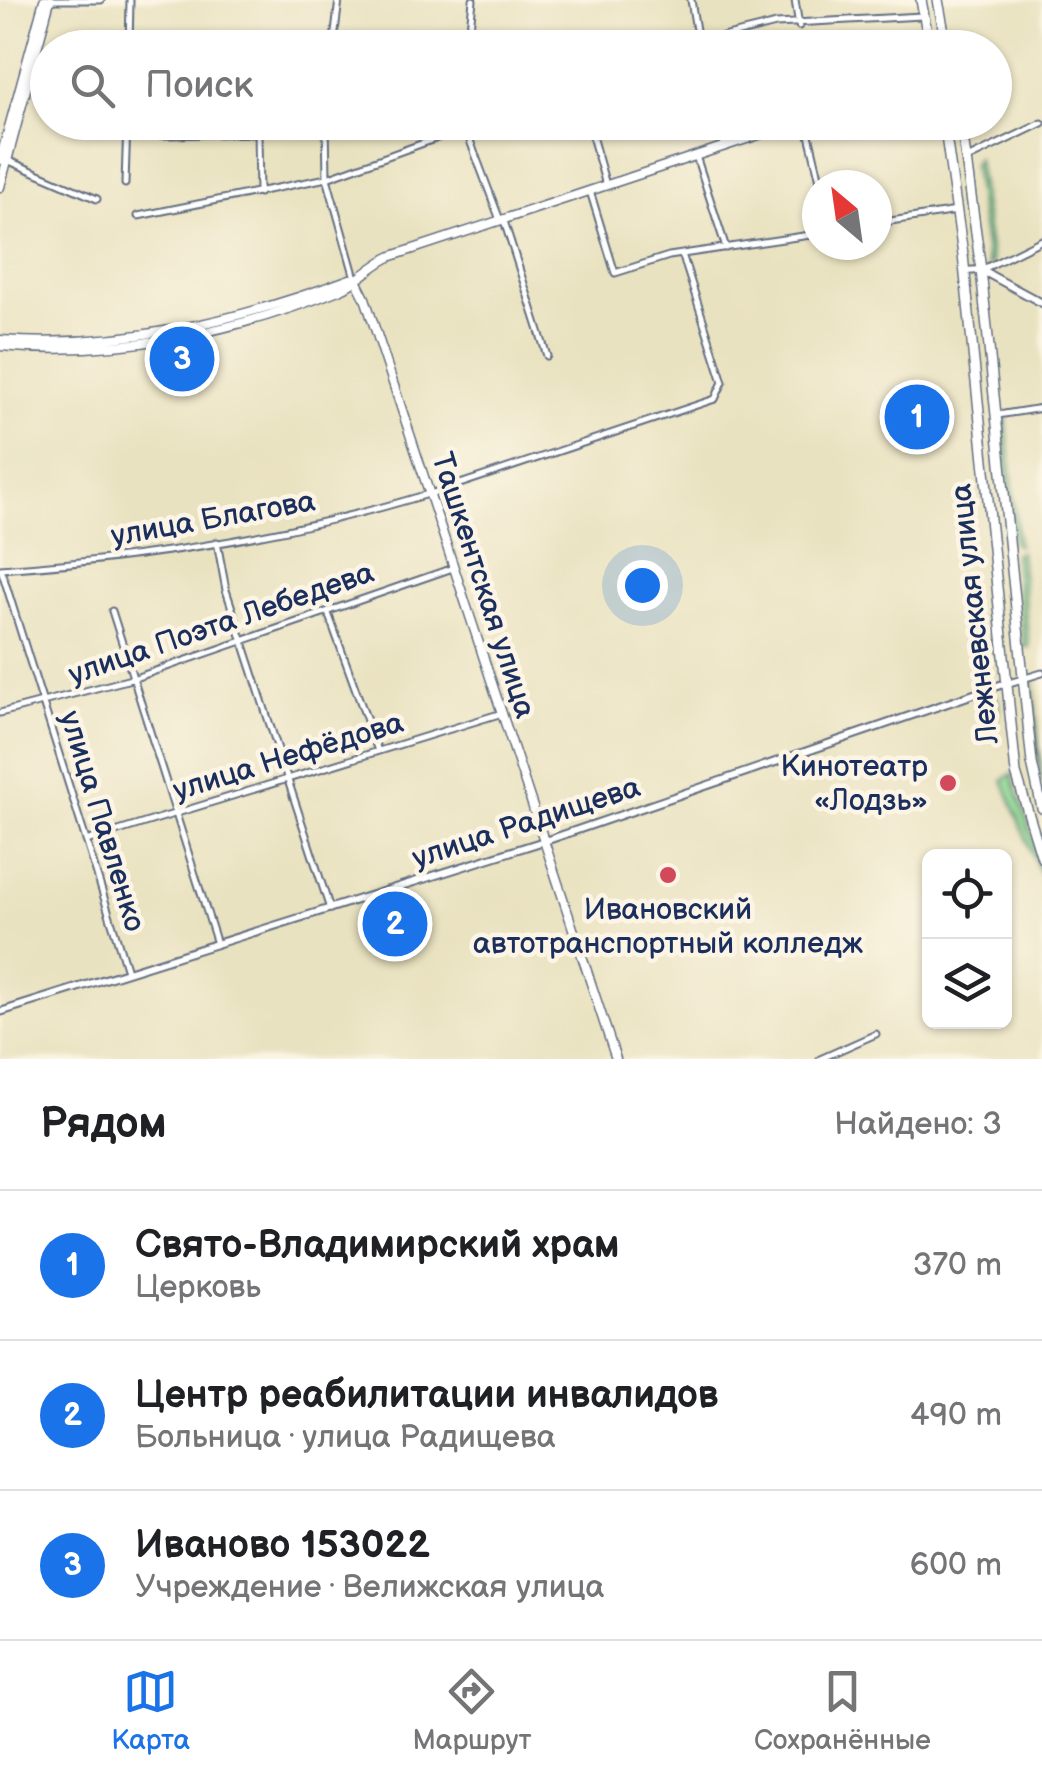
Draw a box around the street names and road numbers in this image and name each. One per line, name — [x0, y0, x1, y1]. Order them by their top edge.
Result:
street label: Ташкентская улица — [423, 448, 543, 723]
street label: Лежневская улица — [943, 482, 1007, 747]
street label: улица Благова — [108, 483, 318, 555]
street label: улица Поэта Лебедева — [64, 555, 379, 693]
street label: улица Нефёдова — [169, 705, 408, 809]
street label: улица Павленко — [51, 707, 153, 936]
street label: улица Радищева — [408, 769, 645, 877]

